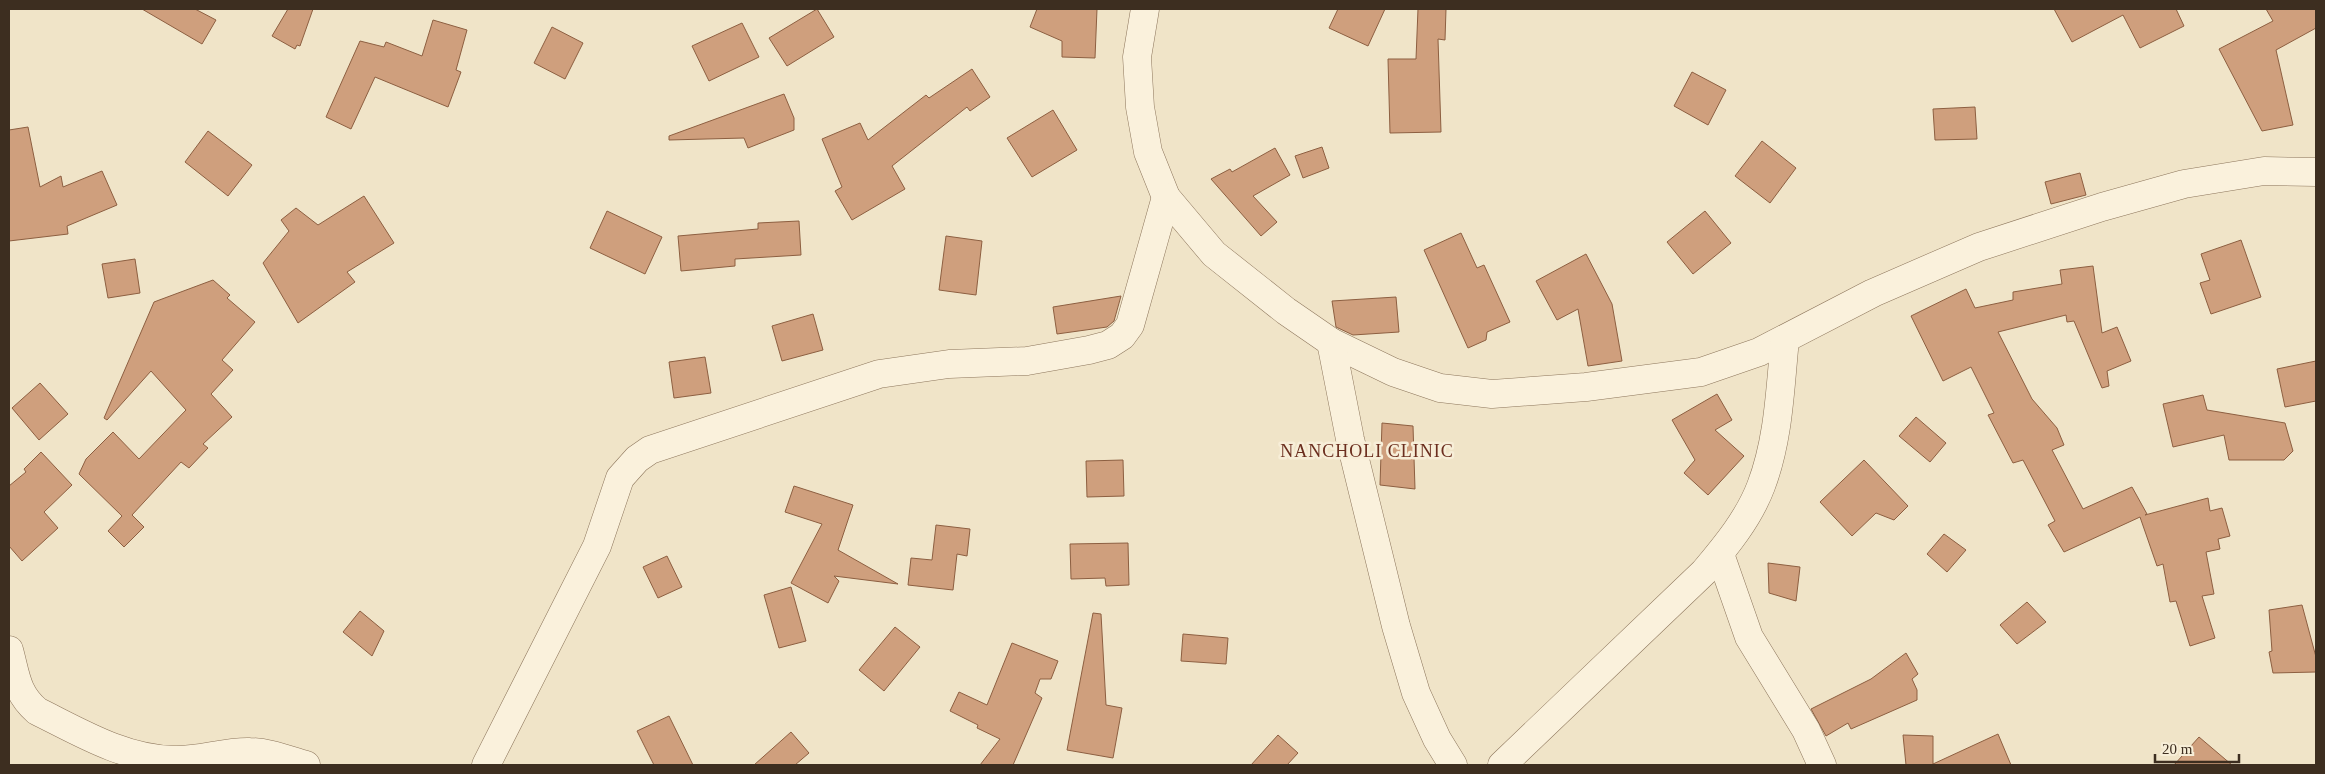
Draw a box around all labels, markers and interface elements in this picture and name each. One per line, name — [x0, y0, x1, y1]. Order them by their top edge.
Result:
district label: NANCHOLI CLINIC — [1280, 441, 1454, 461]
scale bar — [2155, 732, 2239, 764]
text: 20 m — [2162, 741, 2193, 757]

